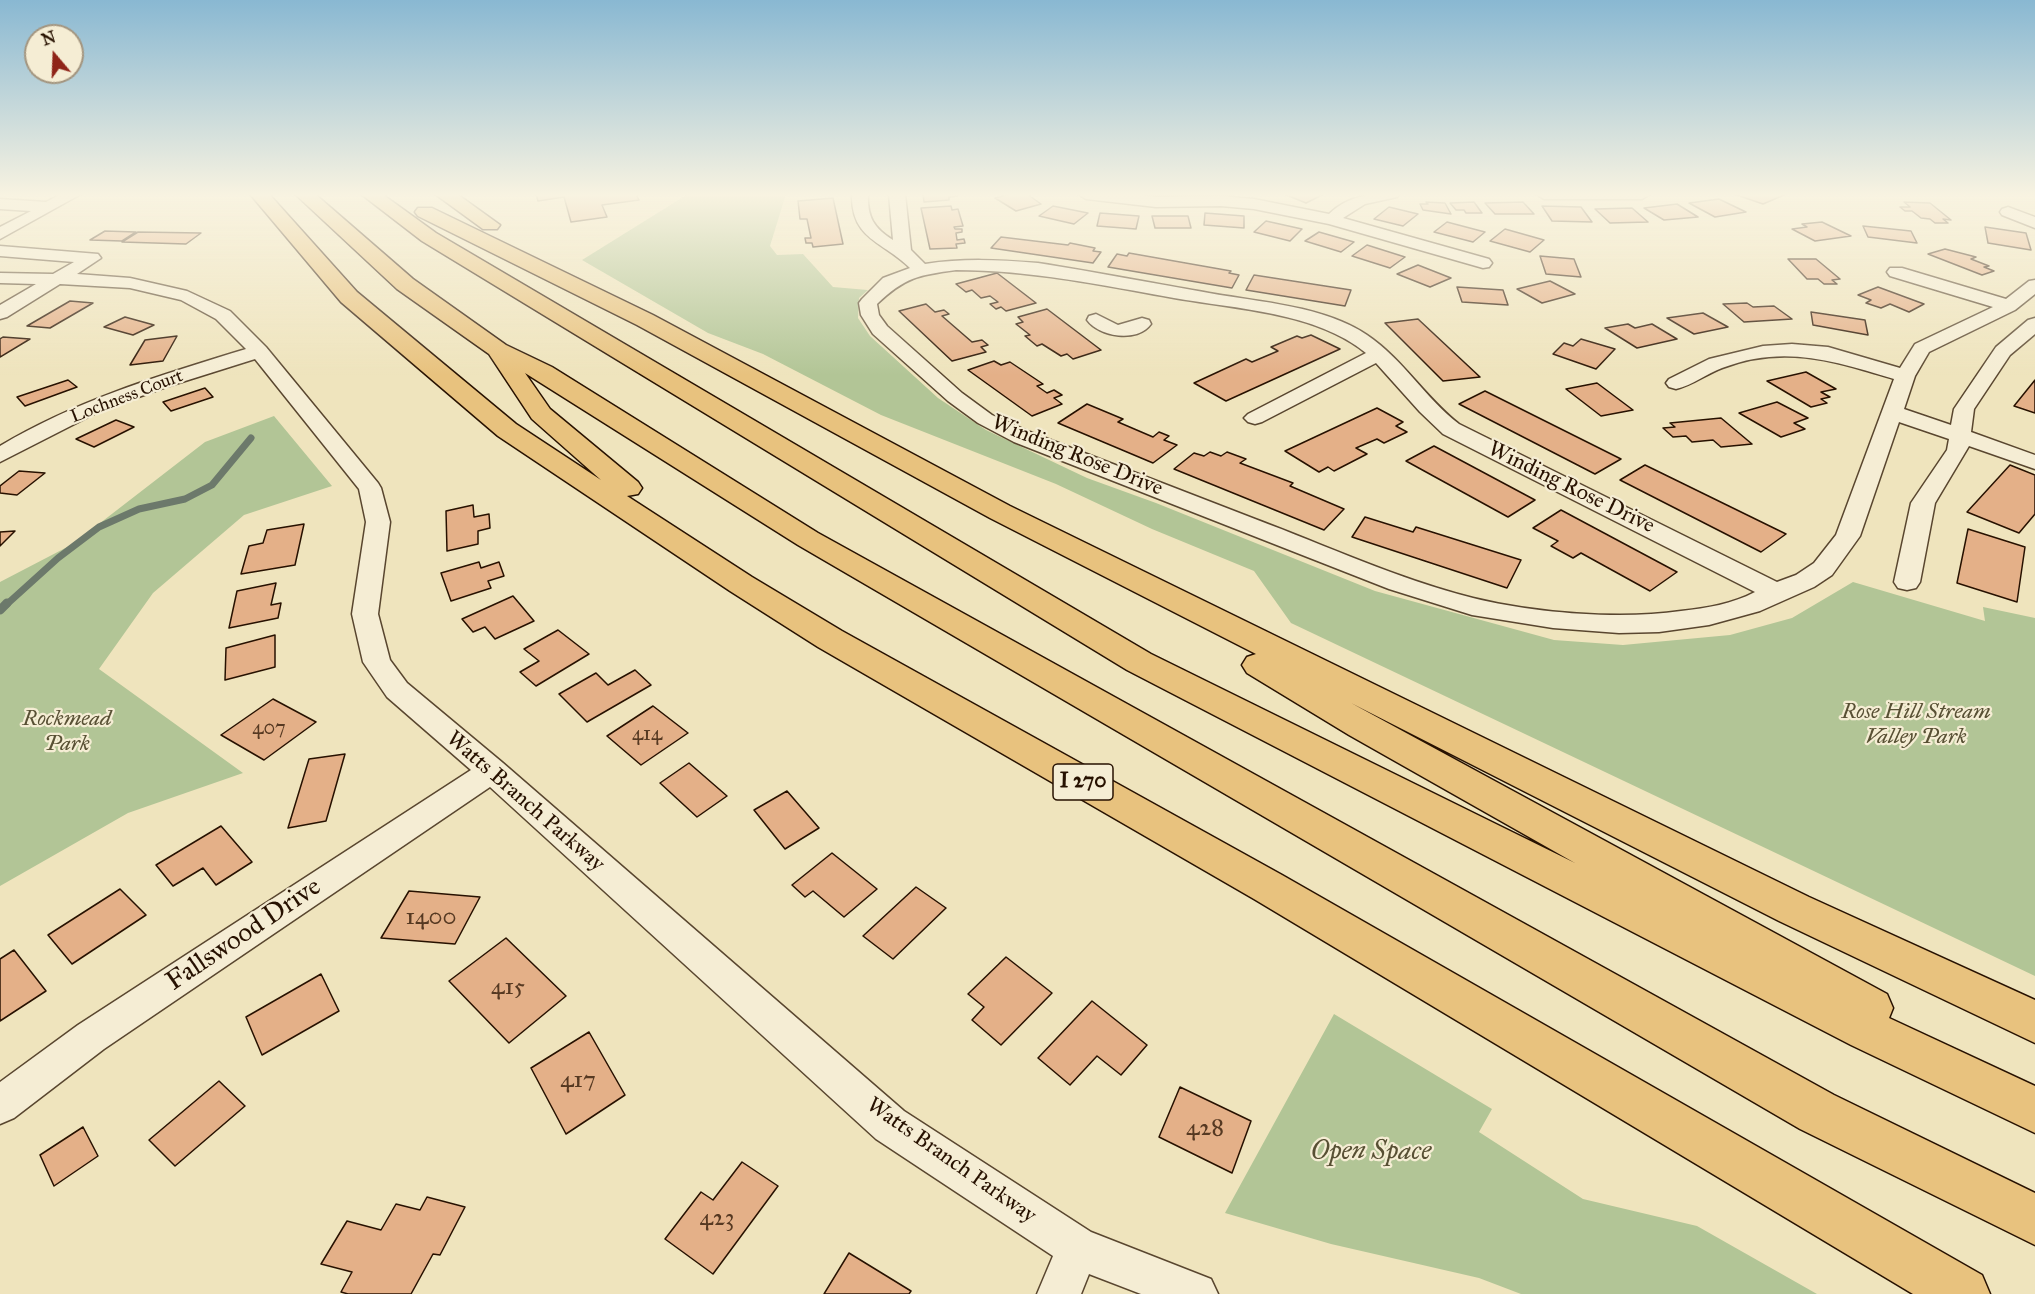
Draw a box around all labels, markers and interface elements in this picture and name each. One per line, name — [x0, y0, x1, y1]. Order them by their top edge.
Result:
north arrow — [24, 24, 84, 84]
text: N — [39, 27, 58, 50]
street label: Lochness Court — [68, 366, 186, 428]
street label: Winding Rose Drive — [988, 410, 1166, 502]
street label: Winding Rose Drive — [1483, 436, 1659, 540]
park label: Rose Hill Stream Valley Park — [1841, 700, 1991, 752]
park label: Rockmead Park — [23, 707, 111, 758]
house number: 407 — [252, 717, 286, 741]
house number: 414 — [632, 723, 662, 747]
street label: Watts Branch Parkway — [440, 726, 610, 878]
road number: I 270 — [1053, 764, 1113, 800]
street label: Fallswood Drive — [160, 871, 328, 999]
house number: 1400 — [406, 904, 456, 932]
house number: 415 — [491, 974, 525, 1002]
house number: 417 — [560, 1067, 596, 1095]
street label: Watts Branch Parkway — [861, 1093, 1041, 1229]
house number: 428 — [1186, 1115, 1224, 1143]
park label: Open Space — [1311, 1136, 1431, 1168]
house number: 423 — [700, 1205, 734, 1233]

